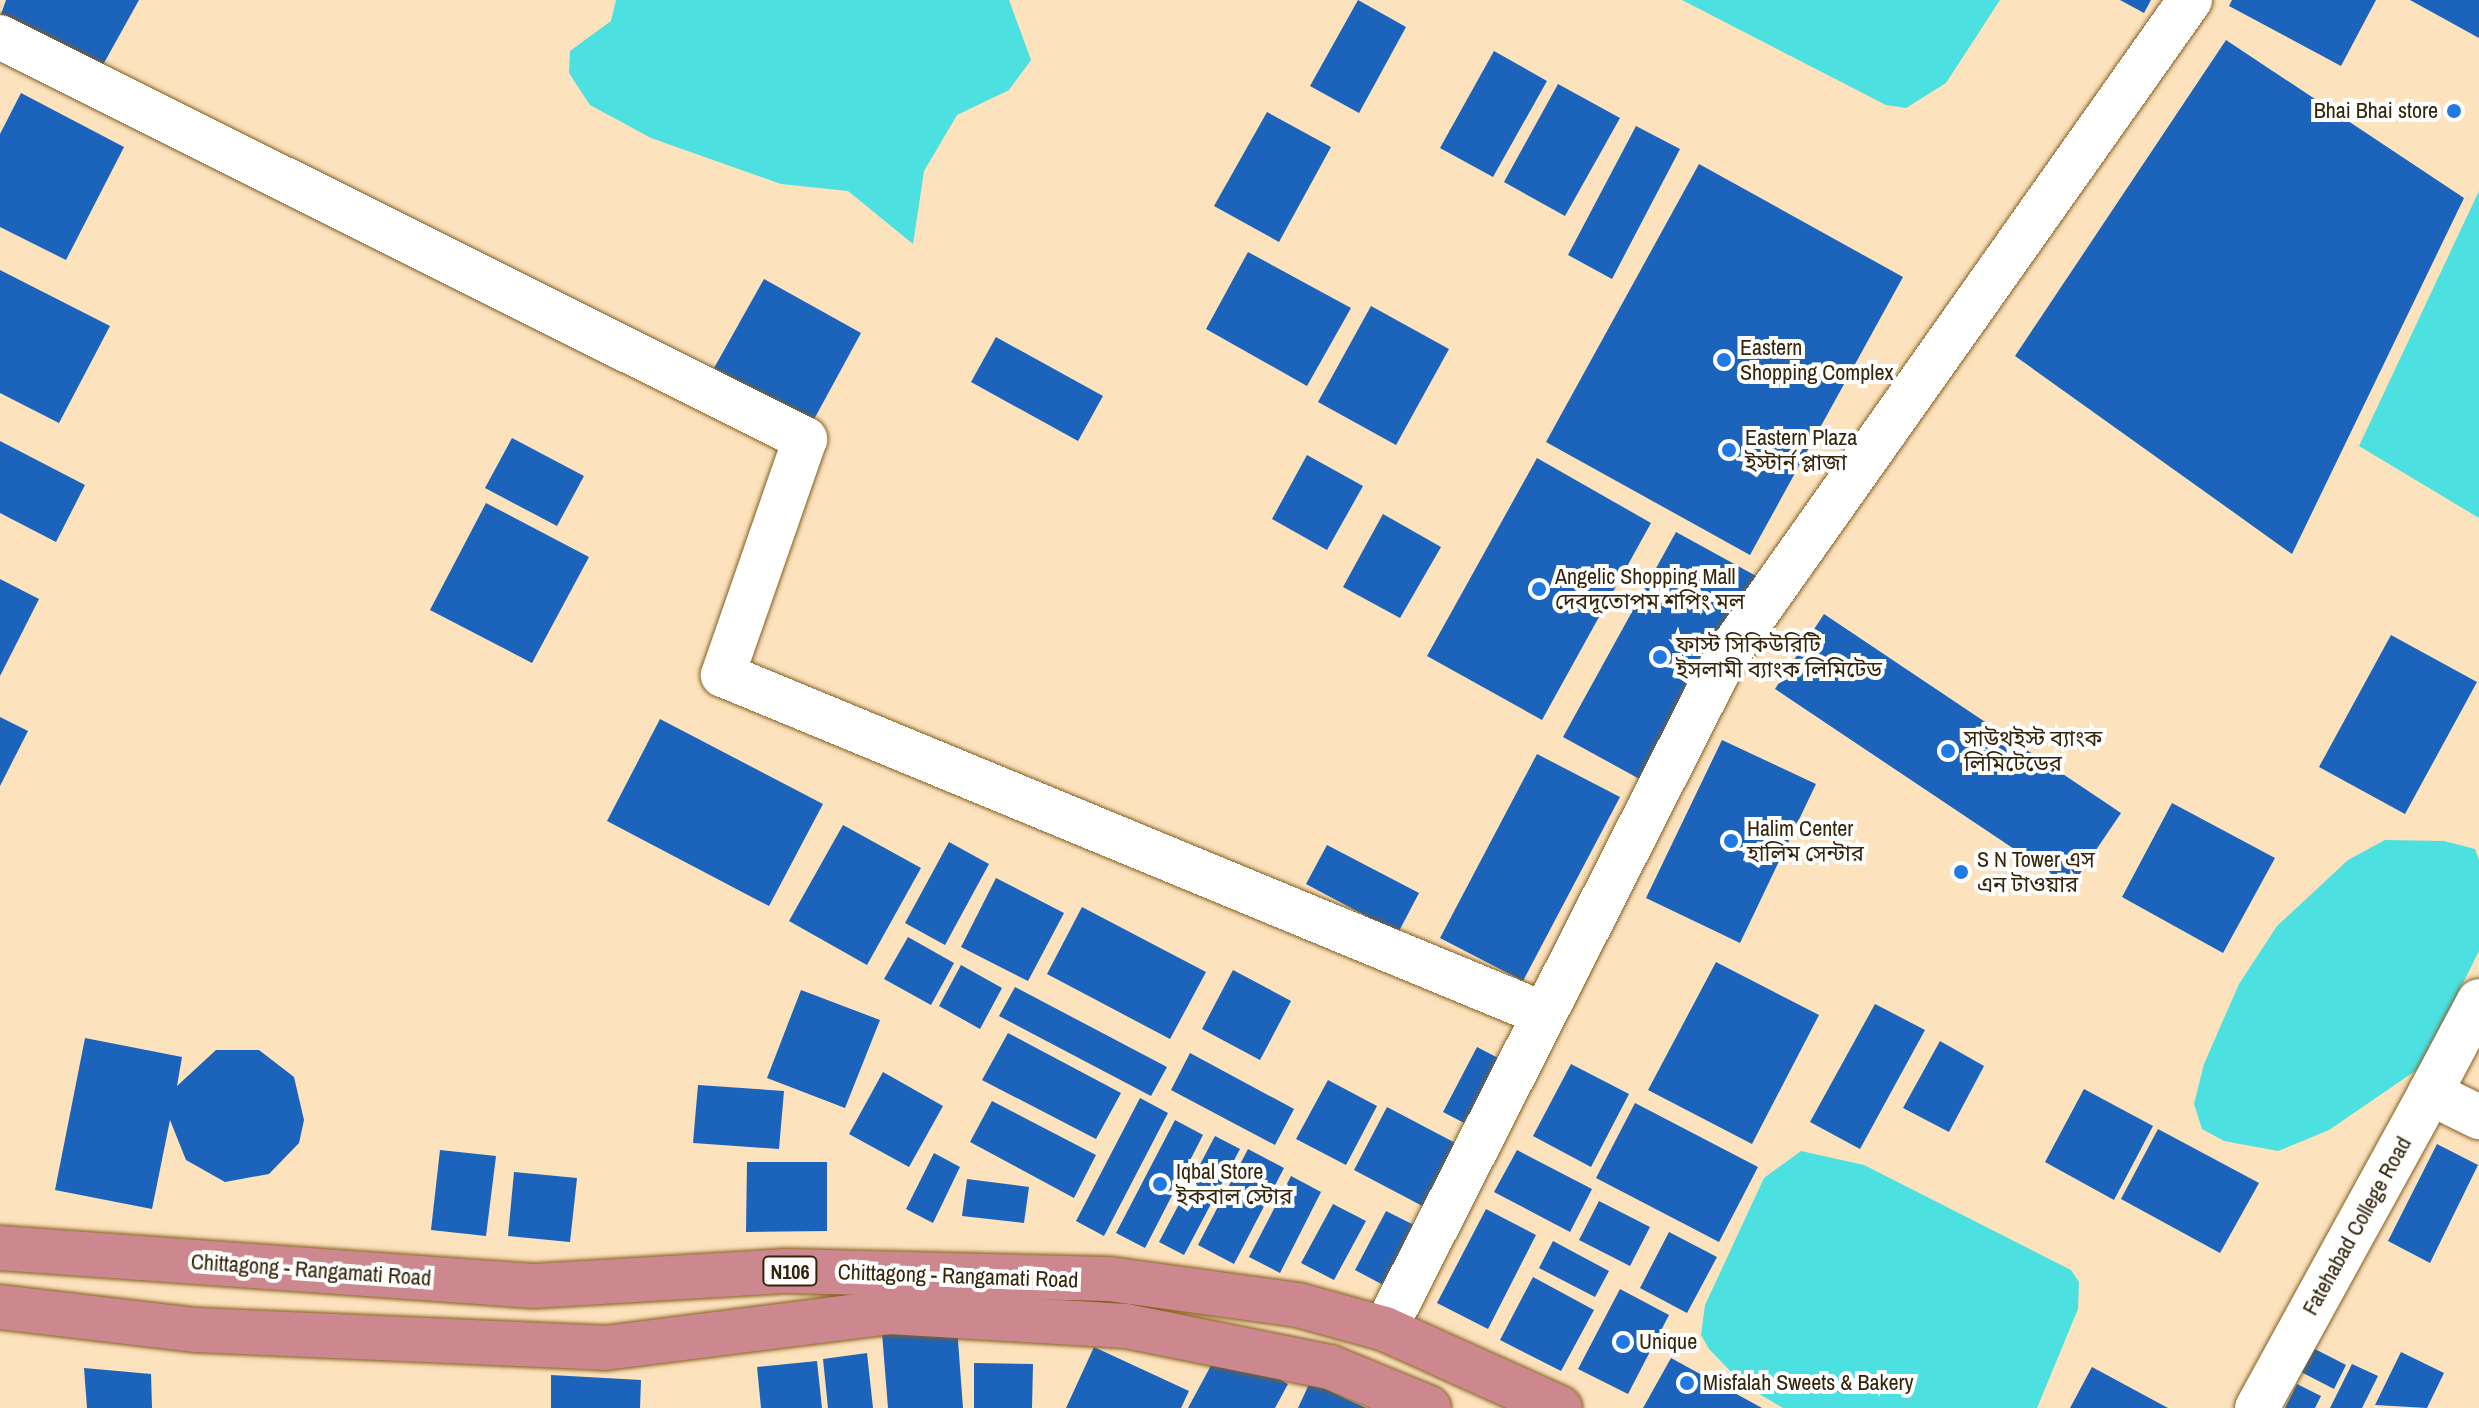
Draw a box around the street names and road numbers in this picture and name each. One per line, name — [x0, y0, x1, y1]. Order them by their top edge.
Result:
street label: Fatehabad College Road — [2297, 1132, 2417, 1320]
street label: Chittagong - Rangamati Road — [190, 1248, 432, 1292]
road number: N106 — [762, 1255, 818, 1287]
street label: Chittagong - Rangamati Road — [837, 1259, 1079, 1293]

